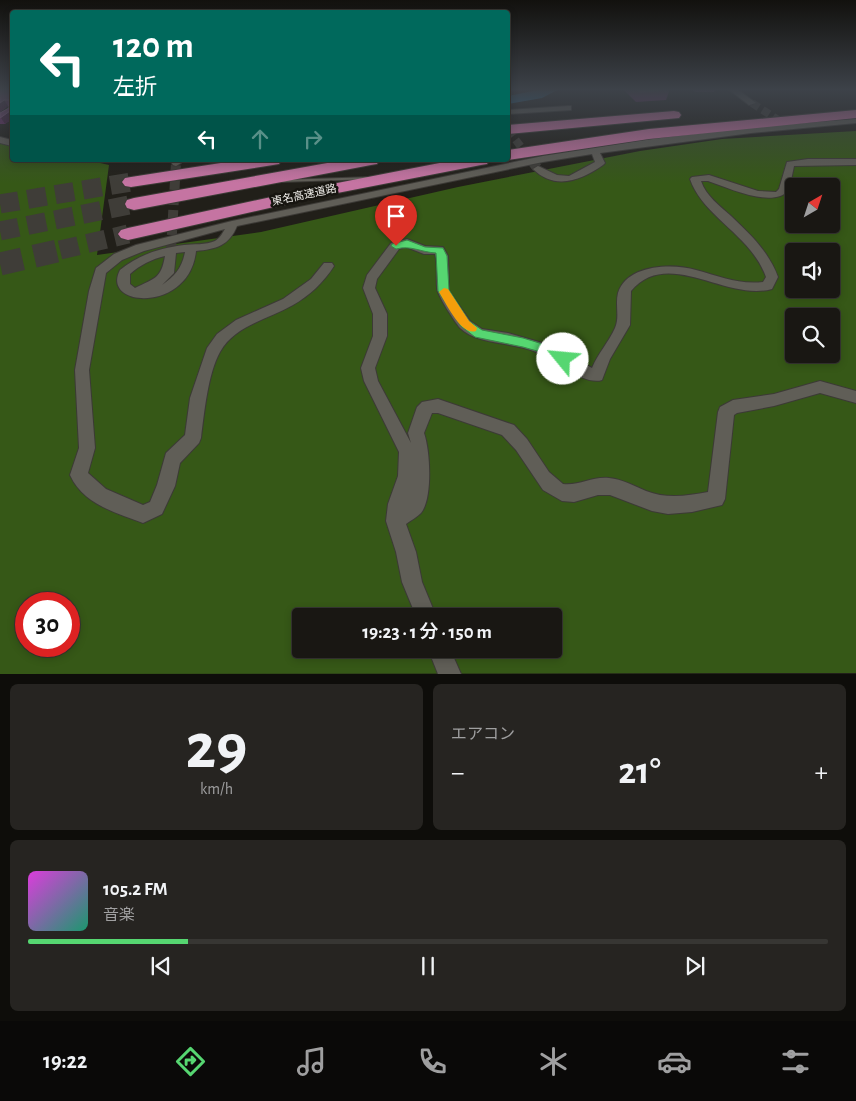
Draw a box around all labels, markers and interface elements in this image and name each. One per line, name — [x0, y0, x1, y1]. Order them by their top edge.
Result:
text: 120 m — [113, 29, 194, 64]
icon: left — [30, 30, 95, 95]
text: 左折 — [113, 76, 157, 98]
icon: left — [193, 125, 221, 153]
icon: ahead — [246, 125, 274, 153]
icon: right — [299, 125, 327, 153]
north arrow — [785, 178, 840, 232]
map controls — [785, 178, 840, 363]
street label: 東名高速道路 — [270, 182, 337, 207]
pin — [375, 195, 417, 246]
icon: arrive — [382, 202, 410, 230]
button: sound — [785, 243, 840, 298]
button: search — [785, 308, 840, 363]
position arrow — [536, 332, 588, 384]
speed limit sign: 30 — [15, 592, 80, 657]
text: 19:23 · 1 分 · 150 m — [362, 623, 492, 642]
text: 29 — [185, 715, 248, 780]
text: エアコン — [451, 726, 515, 742]
text: 21° — [618, 753, 661, 791]
text: − — [451, 759, 464, 787]
text: + — [815, 759, 828, 787]
text: km/h — [200, 781, 233, 797]
text: 105.2 FM — [103, 880, 168, 899]
text: 音楽 — [103, 907, 135, 923]
icon: previous — [147, 952, 175, 980]
icon: pause — [414, 952, 442, 980]
icon: next — [681, 952, 709, 980]
icon: directions — [173, 1044, 208, 1079]
icon: music — [294, 1044, 329, 1079]
icon: phone — [415, 1044, 450, 1079]
icon: climate — [536, 1044, 571, 1079]
icon: car — [657, 1044, 692, 1079]
icon: filters — [778, 1044, 813, 1079]
text: 19:22 — [43, 1050, 87, 1072]

